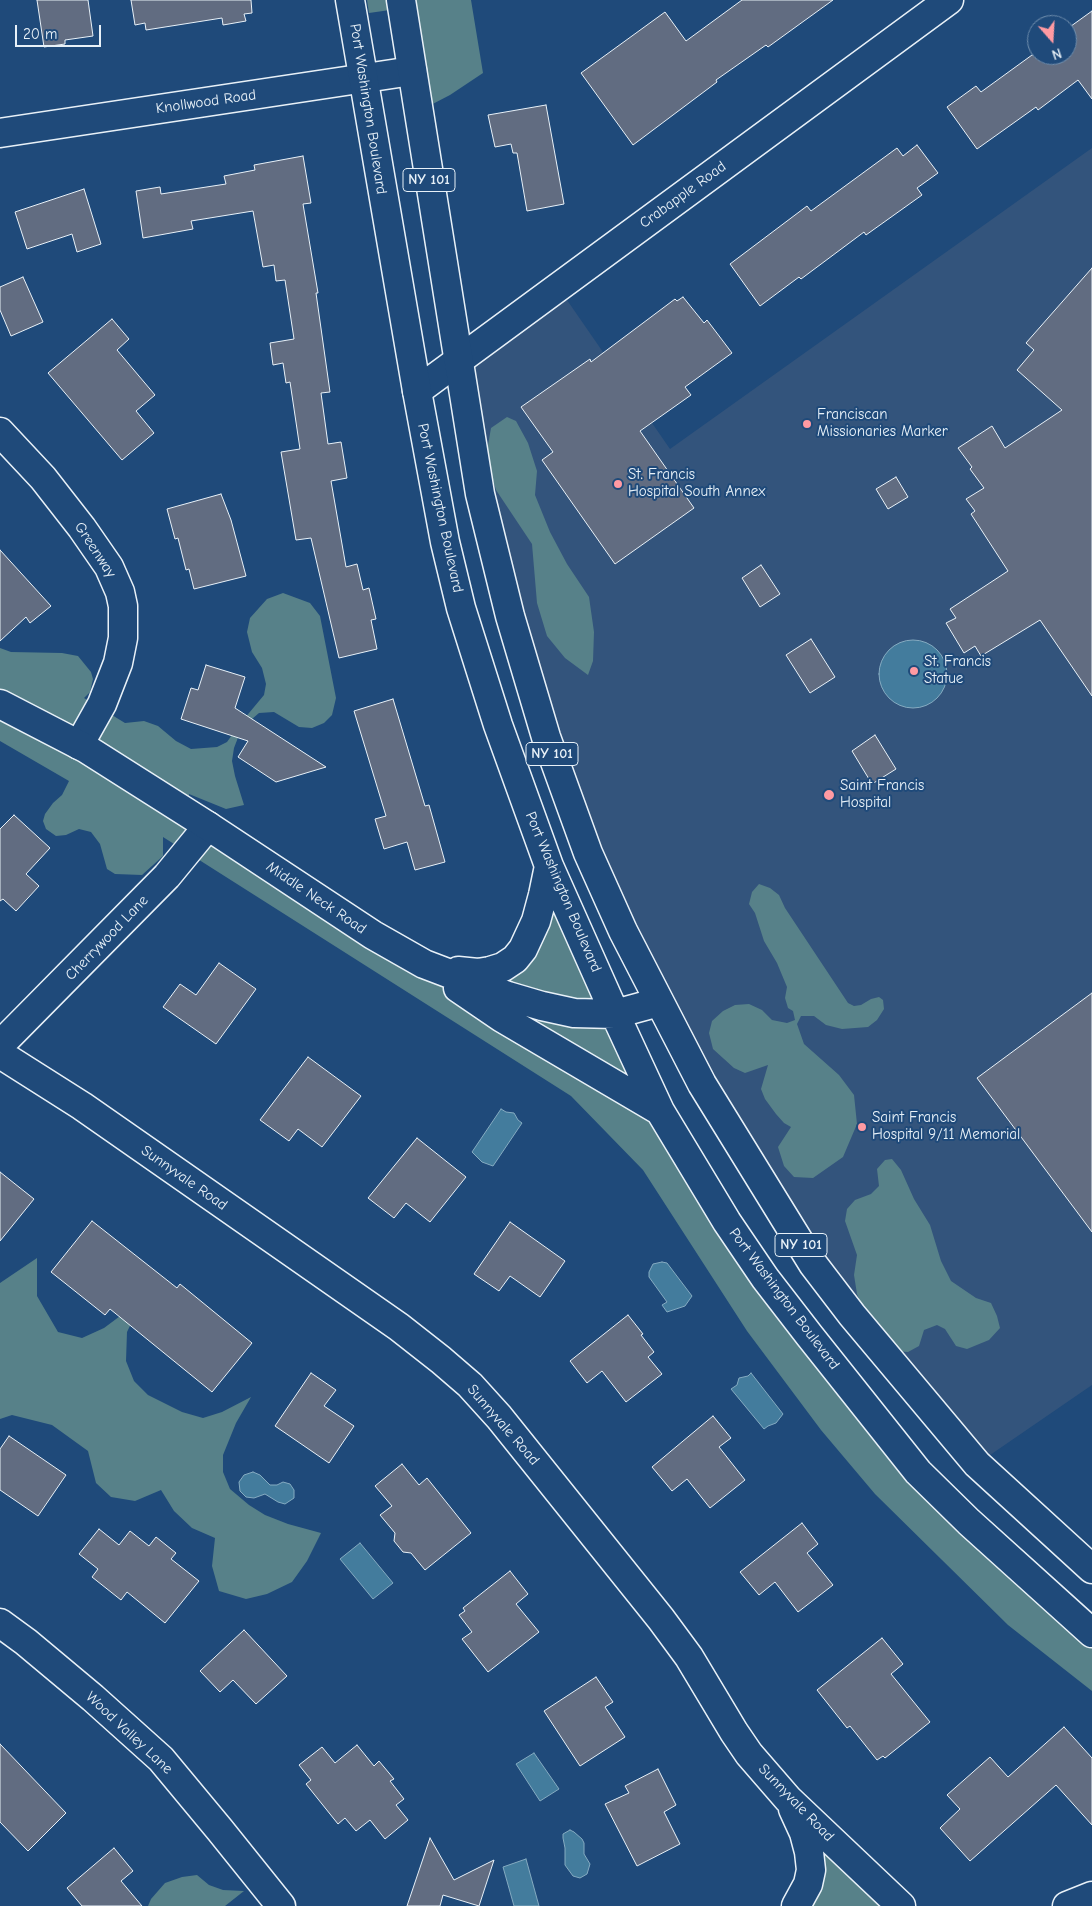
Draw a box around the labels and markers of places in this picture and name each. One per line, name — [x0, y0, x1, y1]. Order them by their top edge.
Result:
place label: Franciscan Missionaries Marker — [817, 406, 948, 441]
marker: Franciscan Missionaries Marker — [801, 418, 813, 430]
place label: St. Francis Hospital South Annex — [628, 466, 765, 501]
marker: St. Francis Hospital South Annex — [612, 478, 624, 490]
place label: St. Francis Statue — [924, 653, 991, 688]
marker: St. Francis Statue — [908, 665, 920, 677]
place label: Saint Francis Hospital — [840, 777, 924, 812]
marker: Saint Francis Hospital — [822, 788, 836, 802]
place label: Saint Francis Hospital 9/11 Memorial — [872, 1109, 1020, 1144]
marker: Saint Francis Hospital 9/11 Memorial — [856, 1121, 868, 1133]

